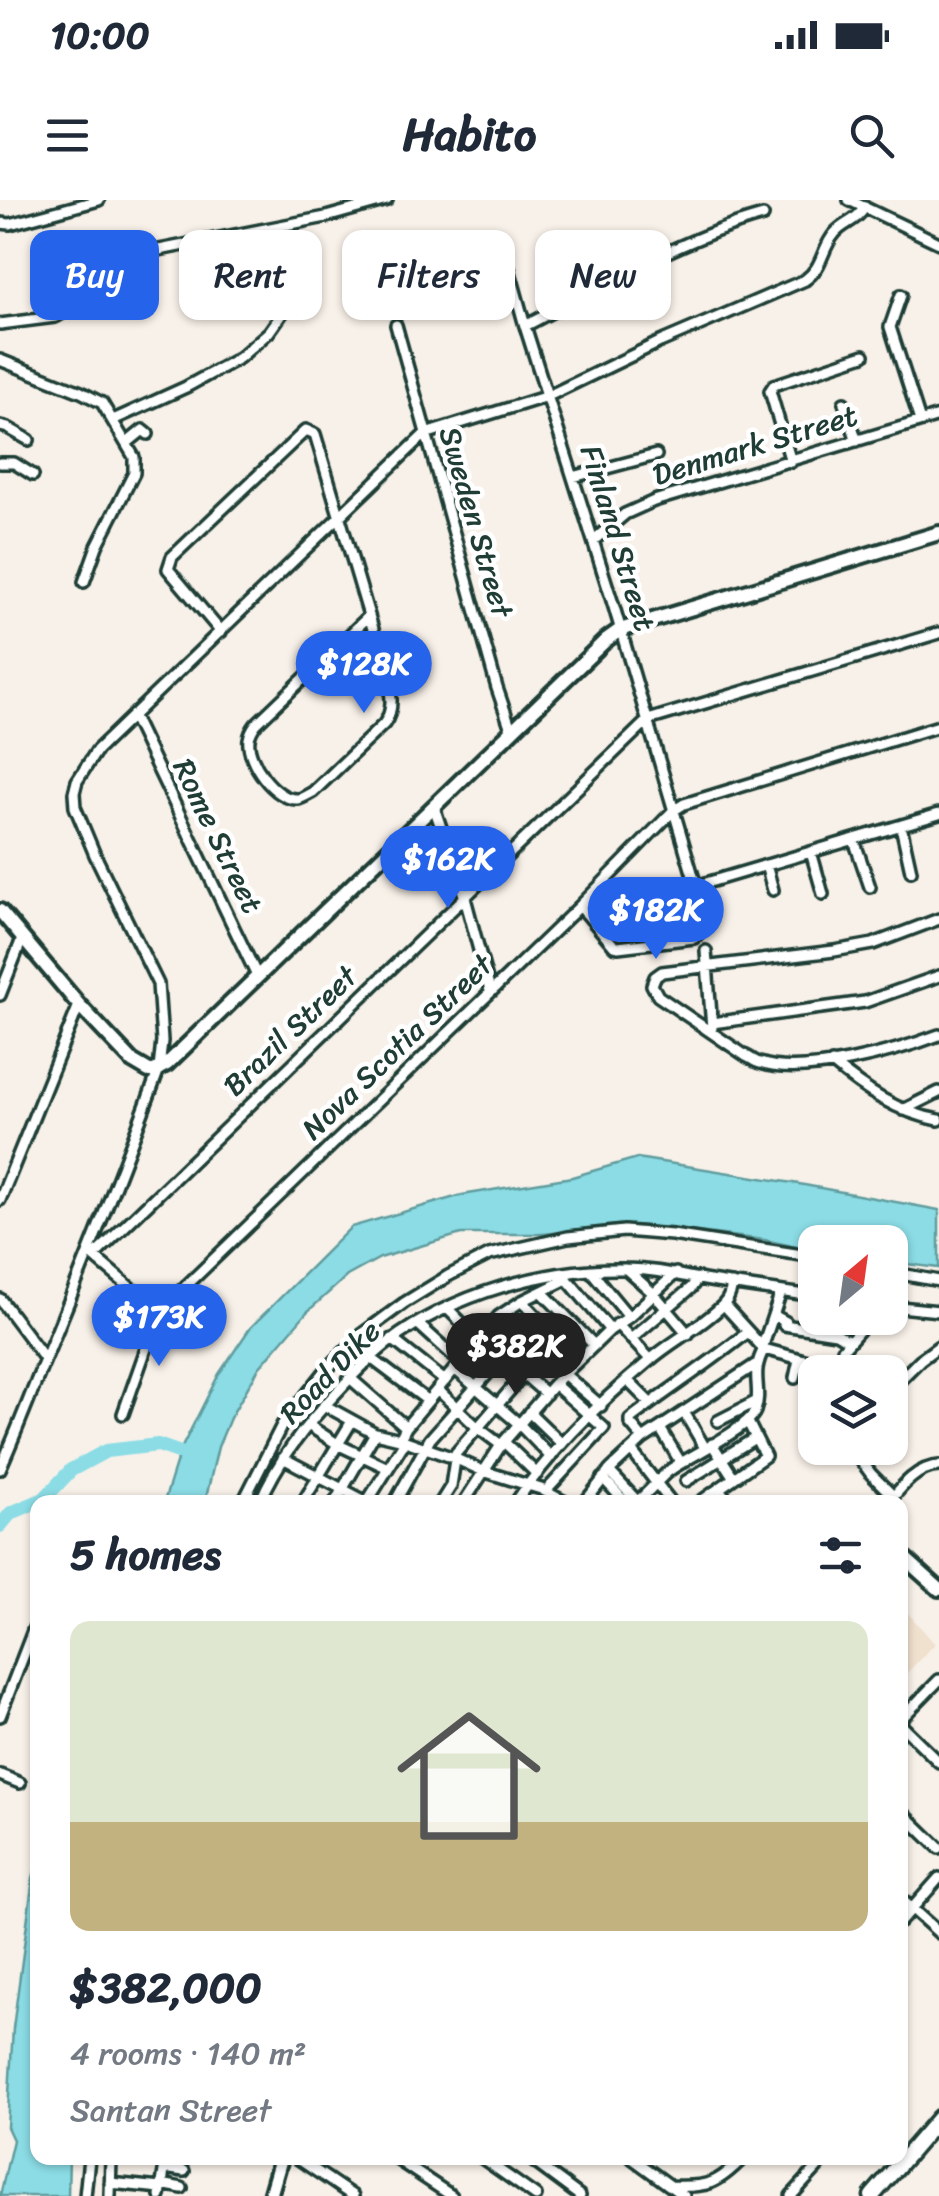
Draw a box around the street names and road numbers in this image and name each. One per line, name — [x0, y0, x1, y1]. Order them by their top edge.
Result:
street label: Denmark Street — [646, 388, 864, 502]
street label: Sweden Street — [423, 420, 530, 626]
street label: Finland Street — [564, 438, 672, 638]
street label: Rome Street — [157, 749, 279, 923]
street label: Nova Scotia Street — [288, 939, 507, 1154]
street label: Brazil Street — [210, 951, 372, 1110]
street label: Road Dike — [266, 1307, 394, 1437]

